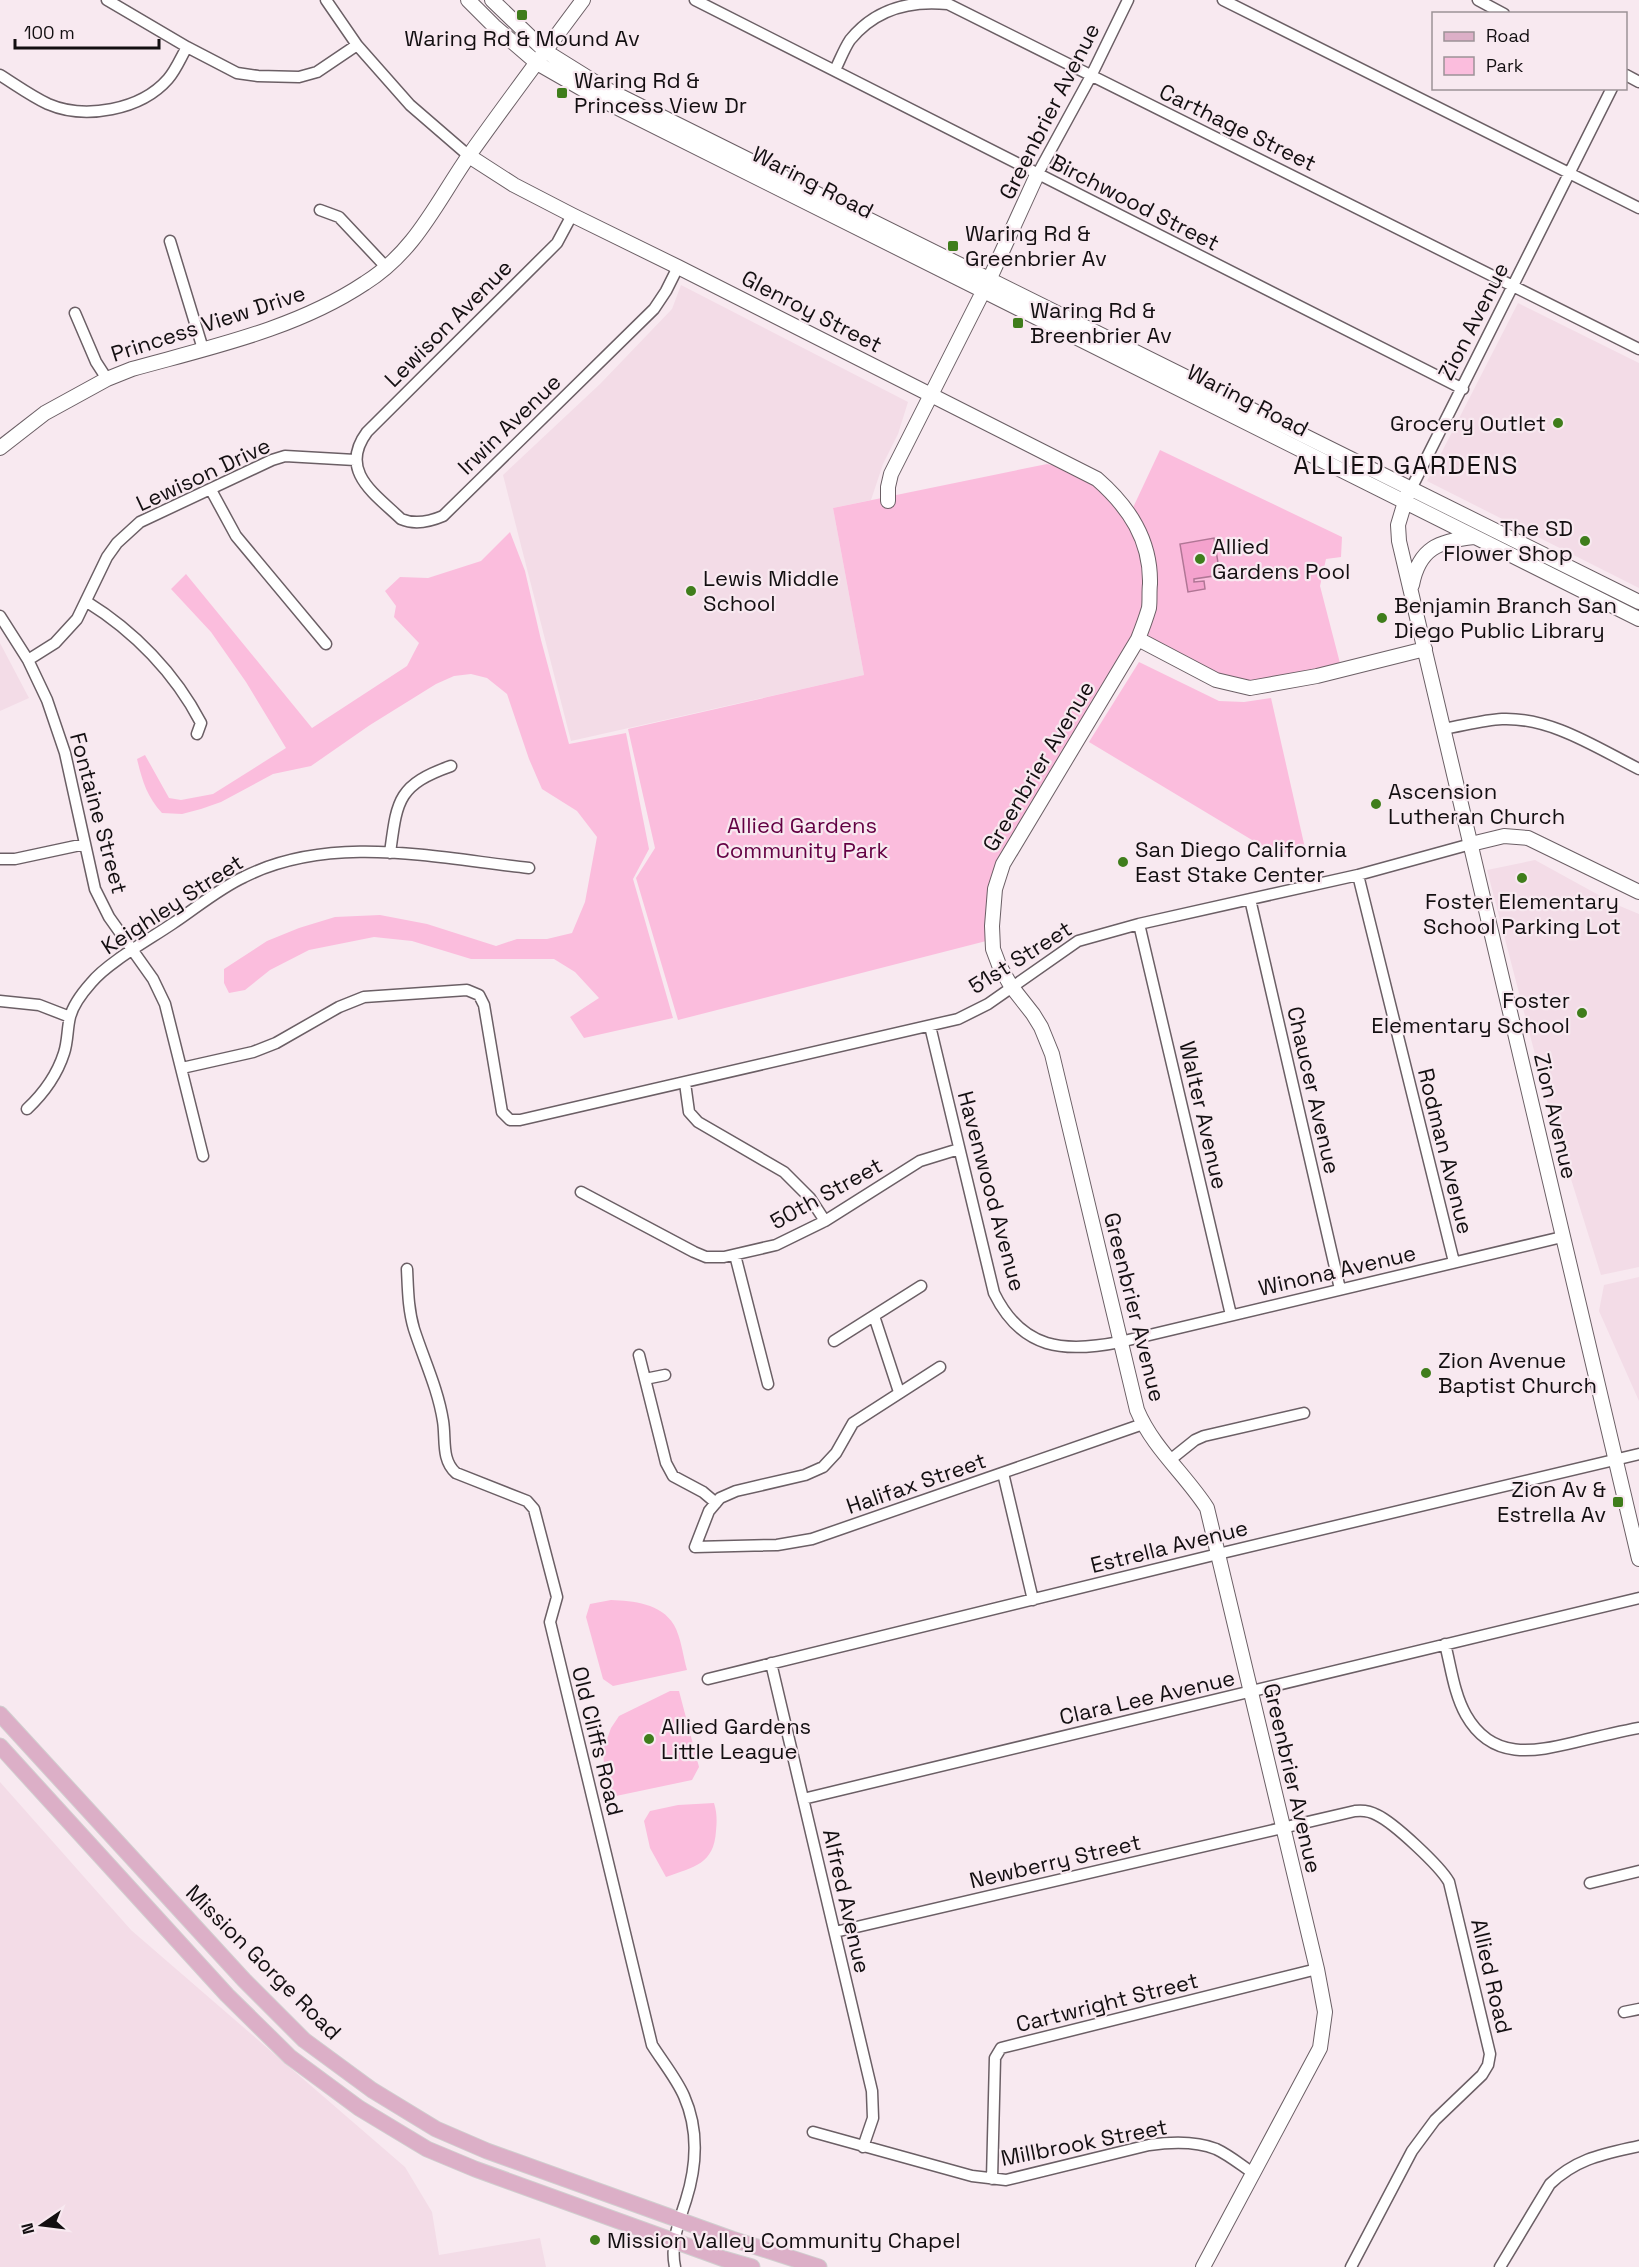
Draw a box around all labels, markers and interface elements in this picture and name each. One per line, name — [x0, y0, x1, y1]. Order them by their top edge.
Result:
marker: Waring Rd & Mound Av — [515, 8, 529, 22]
scale bar — [15, 12, 159, 50]
legend — [1432, 12, 1627, 90]
street label: Greenbrier Avenue — [992, 18, 1106, 204]
text: 100 m — [24, 21, 75, 44]
place label: Waring Rd & Mound Av — [404, 24, 640, 52]
text: Road — [1486, 24, 1530, 47]
text: Park — [1486, 54, 1524, 77]
place label: Waring Rd & Princess View Dr — [574, 66, 747, 119]
street label: Carthage Street — [1155, 77, 1321, 177]
marker: Waring Rd & Princess View Dr — [555, 86, 569, 100]
street label: Waring Road — [748, 139, 878, 225]
street label: Birchwood Street — [1046, 147, 1224, 257]
place label: Waring Rd & Greenbrier Av — [965, 219, 1107, 272]
marker: Waring Rd & Greenbrier Av — [946, 239, 960, 253]
street label: Lewison Avenue — [378, 253, 518, 393]
street label: Zion Avenue — [1431, 258, 1515, 384]
street label: Glenroy Street — [737, 264, 887, 358]
street label: Princess View Drive — [107, 278, 309, 368]
place label: Waring Rd & Breenbrier Av — [1030, 296, 1172, 349]
marker: Waring Rd & Breenbrier Av — [1011, 316, 1025, 330]
street label: Waring Road — [1183, 357, 1313, 443]
street label: Irwin Avenue — [451, 368, 567, 480]
place label: Grocery Outlet — [1390, 409, 1546, 437]
marker: Grocery Outlet — [1551, 416, 1565, 430]
street label: Lewison Drive — [131, 431, 275, 517]
district label: ALLIED GARDENS — [1293, 448, 1519, 482]
place label: The SD Flower Shop — [1443, 514, 1573, 567]
place label: Allied Gardens Pool — [1212, 532, 1350, 585]
marker: The SD Flower Shop — [1578, 534, 1592, 548]
marker: Allied Gardens Pool — [1193, 552, 1207, 566]
place label: Lewis Middle School — [703, 564, 839, 617]
marker: Lewis Middle School — [684, 584, 698, 598]
place label: Benjamin Branch San Diego Public Library — [1394, 591, 1617, 644]
marker: Benjamin Branch San Diego Public Library — [1375, 611, 1389, 625]
street label: Greenbrier Avenue — [976, 676, 1100, 856]
street label: Fontaine Street — [64, 729, 134, 897]
place label: Ascension Lutheran Church — [1388, 777, 1565, 830]
marker: Ascension Lutheran Church — [1369, 797, 1383, 811]
park label: Allied Gardens Community Park — [716, 811, 889, 864]
place label: San Diego California East Stake Center — [1135, 835, 1347, 888]
street label: Keighley Street — [96, 848, 248, 960]
marker: San Diego California East Stake Center — [1116, 855, 1130, 869]
marker: Foster Elementary School Parking Lot — [1515, 871, 1529, 885]
place label: Foster Elementary School Parking Lot — [1423, 887, 1621, 940]
street label: 51st Street — [963, 914, 1077, 1000]
place label: Foster Elementary School — [1371, 986, 1570, 1039]
street label: Chaucer Avenue — [1281, 1004, 1347, 1176]
marker: Foster Elementary School — [1575, 1006, 1589, 1020]
street label: Walter Avenue — [1173, 1038, 1235, 1192]
street label: Zion Avenue — [1528, 1050, 1584, 1182]
street label: Rodman Avenue — [1412, 1065, 1480, 1237]
street label: Havenwood Avenue — [952, 1088, 1032, 1294]
street label: 50th Street — [765, 1151, 887, 1235]
street label: Greenbrier Avenue — [1098, 1209, 1172, 1405]
street label: Winona Avenue — [1255, 1238, 1419, 1302]
place label: Zion Avenue Baptist Church — [1438, 1346, 1597, 1399]
marker: Zion Avenue Baptist Church — [1419, 1366, 1433, 1380]
street label: Halifax Street — [842, 1446, 990, 1520]
place label: Zion Av & Estrella Av — [1497, 1475, 1606, 1528]
marker: Zion Av & Estrella Av — [1611, 1495, 1625, 1509]
street label: Estrella Avenue — [1087, 1513, 1251, 1579]
street label: Clara Lee Avenue — [1056, 1663, 1238, 1731]
street label: Old Cliffs Road — [566, 1664, 630, 1818]
street label: Greenbrier Avenue — [1258, 1680, 1328, 1876]
place label: Allied Gardens Little League — [661, 1712, 811, 1765]
marker: Allied Gardens Little League — [642, 1732, 656, 1746]
street label: Alfred Avenue — [817, 1826, 877, 1976]
street label: Newberry Street — [967, 1828, 1143, 1894]
street label: Mission Gorge Road — [180, 1878, 348, 2046]
street label: Allied Road — [1465, 1916, 1519, 2036]
street label: Cartwright Street — [1013, 1966, 1201, 2038]
street label: Millbrook Street — [998, 2112, 1170, 2172]
north arrow — [12, 2195, 72, 2255]
text: N — [16, 2221, 39, 2236]
place label: Mission Valley Community Chapel — [607, 2226, 961, 2254]
marker: Mission Valley Community Chapel — [588, 2233, 602, 2247]

